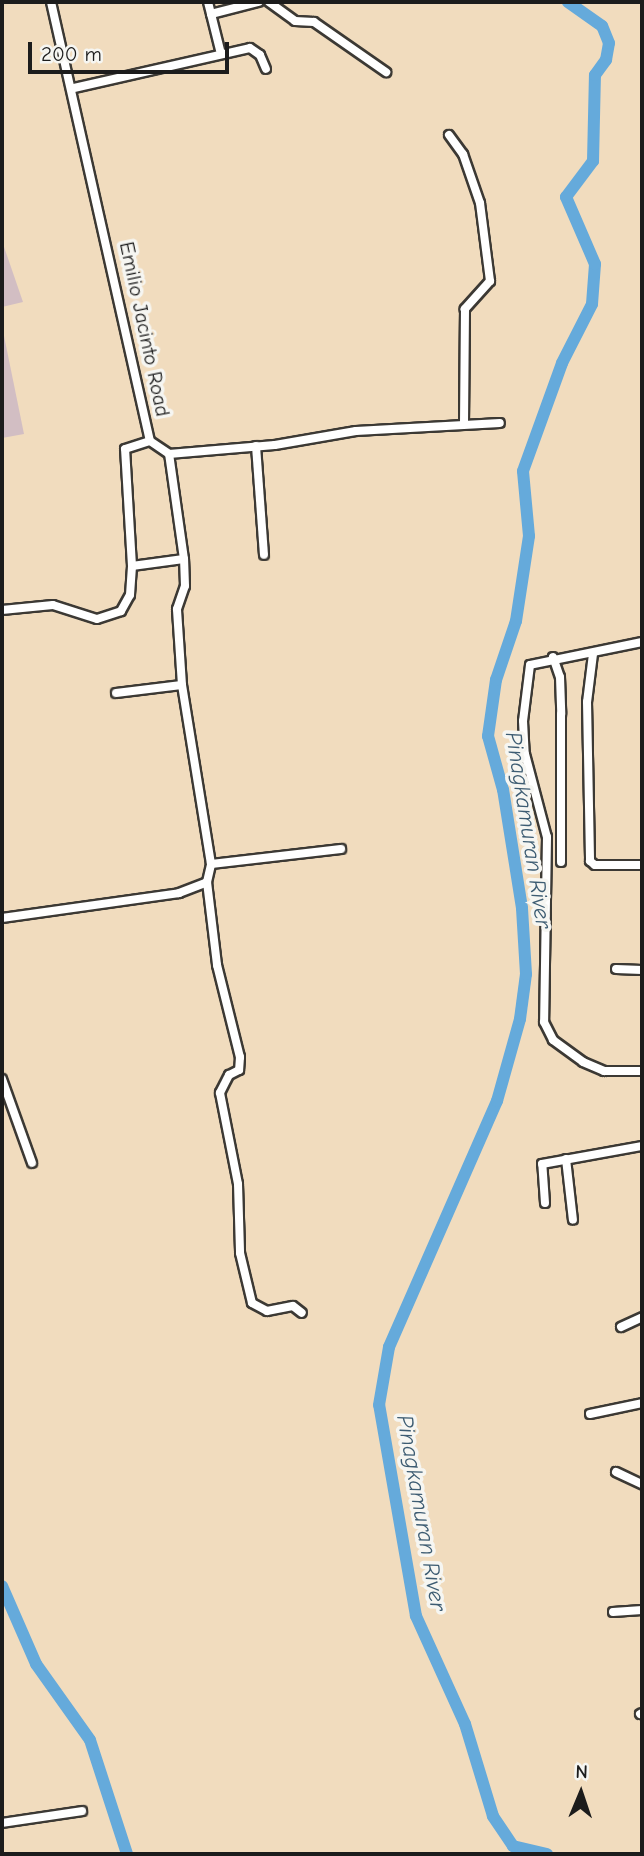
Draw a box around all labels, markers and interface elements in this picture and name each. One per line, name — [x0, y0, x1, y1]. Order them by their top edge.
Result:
scale bar — [32, 28, 233, 72]
text: 200 m — [41, 42, 102, 66]
street label: Emilio Jacinto Road — [114, 239, 176, 419]
water label: Pinagkamuran River — [499, 730, 557, 930]
water label: Pinagkamuran River — [390, 1413, 452, 1613]
north arrow — [546, 1758, 616, 1828]
text: N — [575, 1761, 588, 1783]

